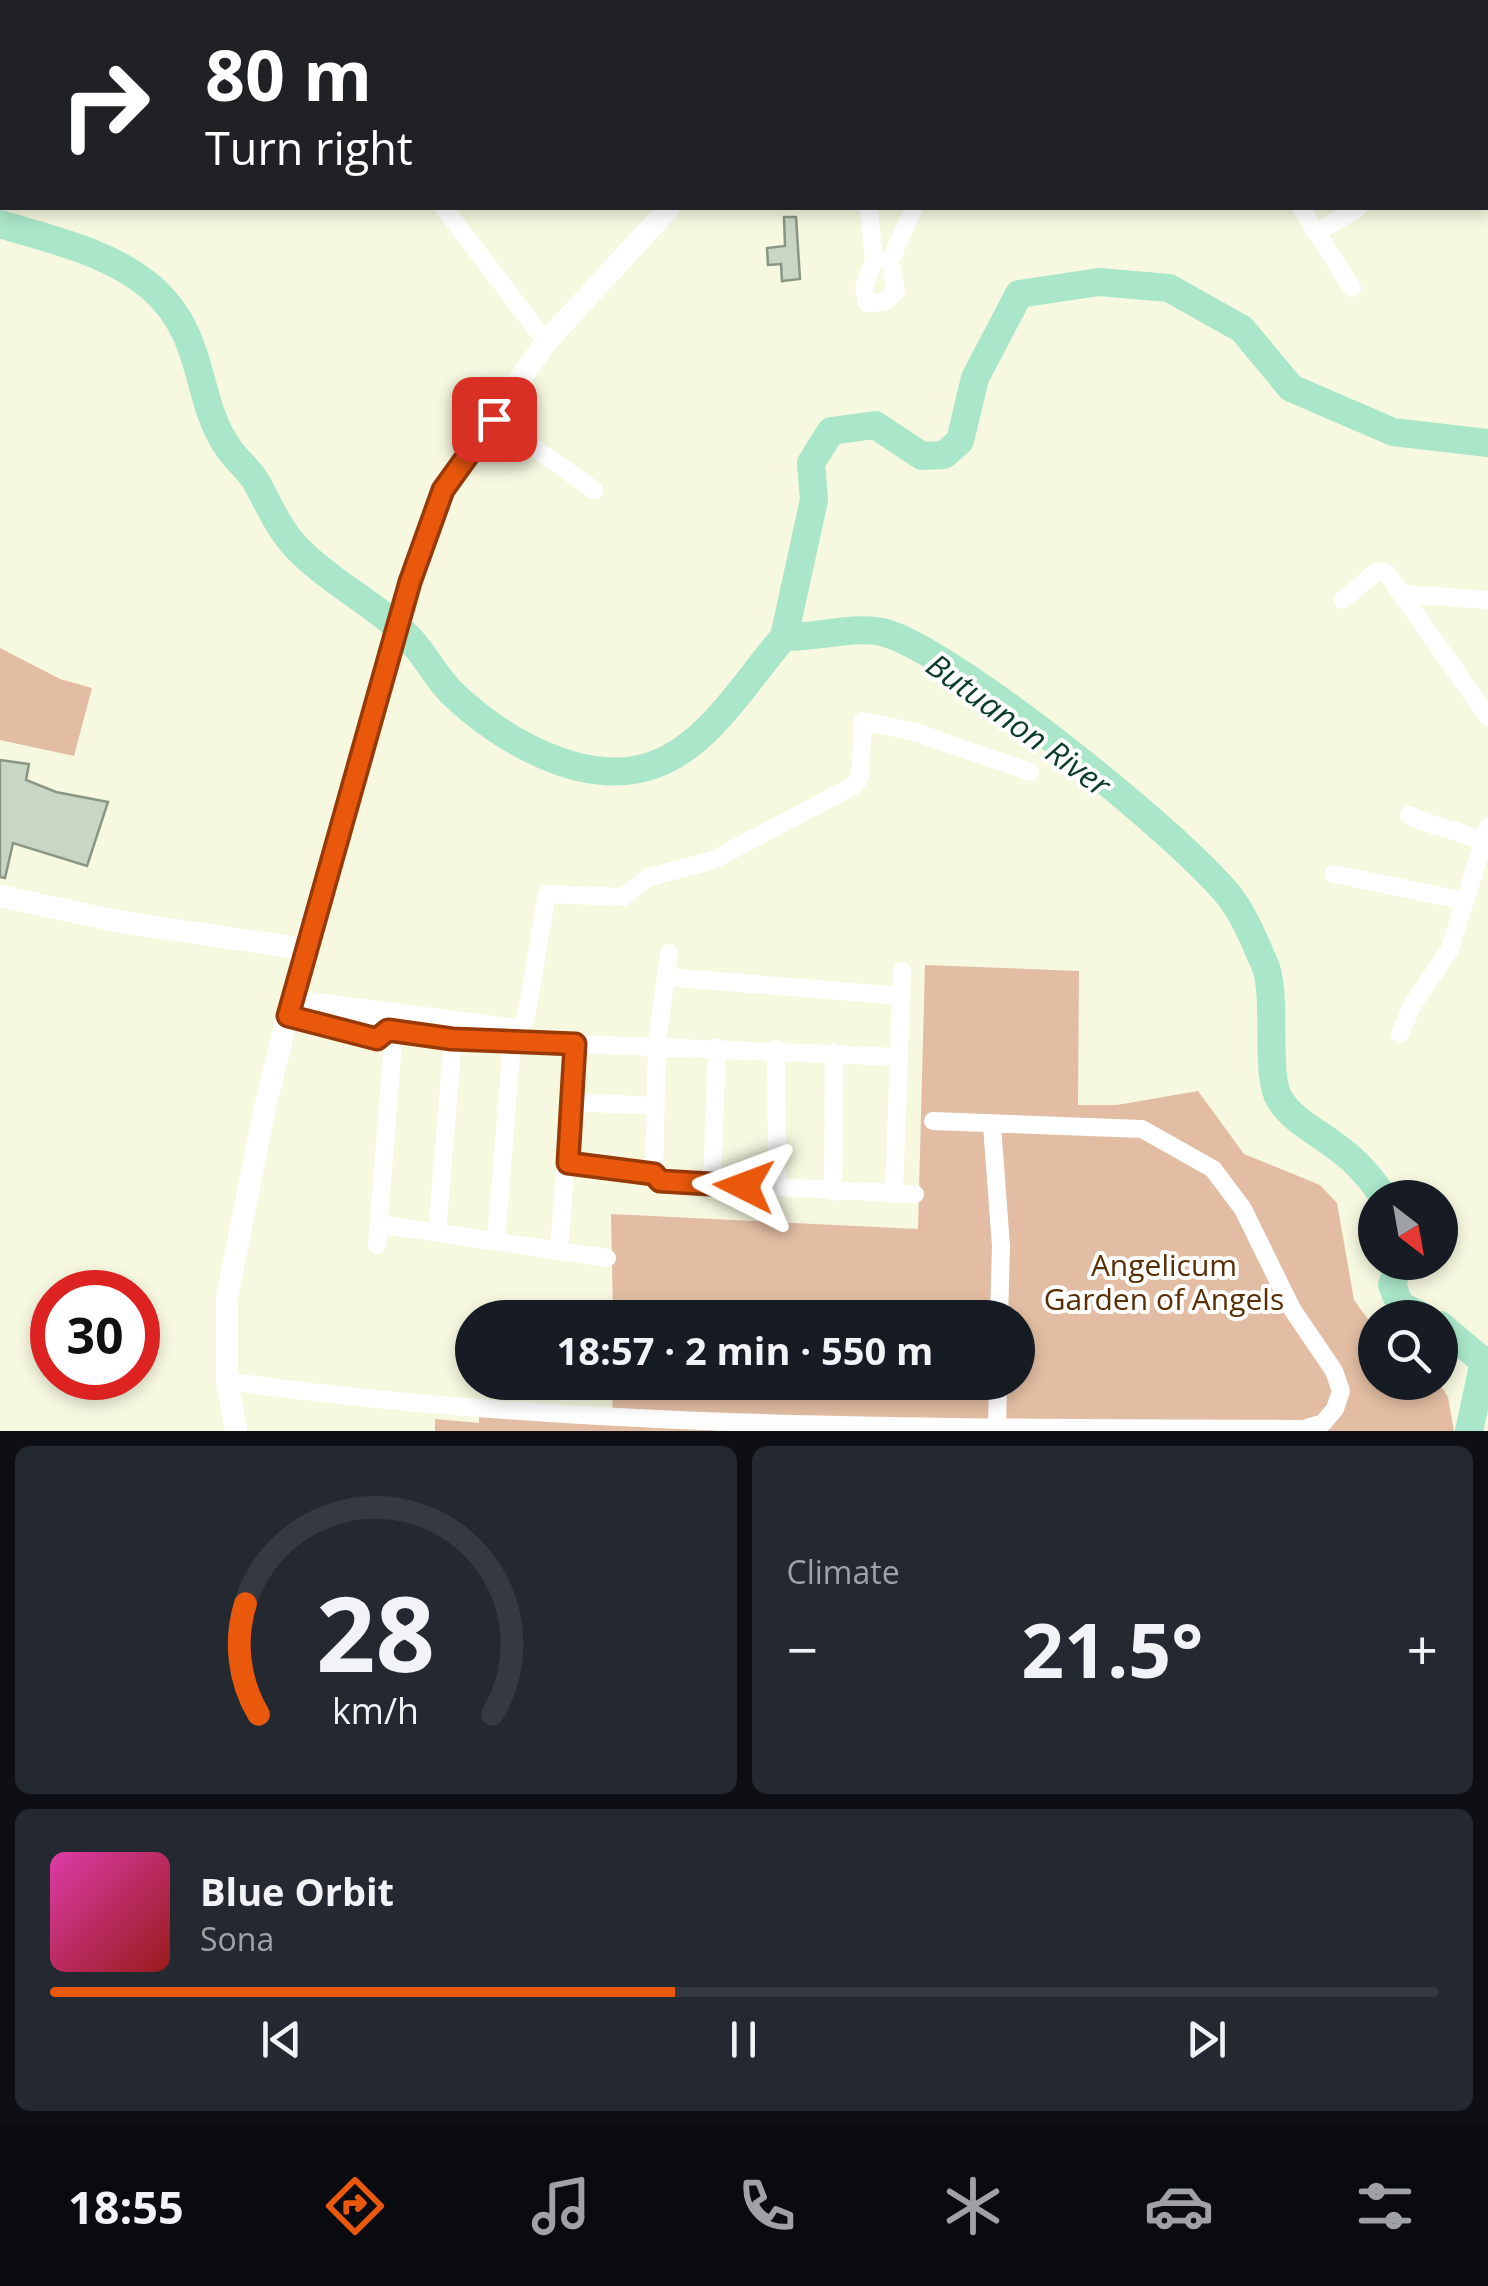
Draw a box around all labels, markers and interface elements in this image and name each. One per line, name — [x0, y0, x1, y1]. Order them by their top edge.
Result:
text: 80 m — [205, 26, 372, 122]
icon: right — [40, 40, 170, 170]
text: Turn right — [205, 117, 413, 178]
pin — [452, 377, 537, 462]
icon: arrive — [467, 392, 522, 447]
water label: Butuanon River — [918, 643, 1121, 806]
position arrow — [692, 1134, 796, 1238]
north arrow — [1358, 1180, 1458, 1280]
map controls — [1358, 1180, 1458, 1400]
park label: Angelicum Garden of Angels — [1044, 1244, 1284, 1319]
speed limit sign: 30 — [30, 1270, 160, 1400]
button: search — [1358, 1300, 1458, 1400]
text: 18:57 · 2 min · 550 m — [557, 1324, 933, 1376]
text: Climate — [787, 1550, 900, 1593]
text: 28 — [316, 1561, 435, 1702]
text: 21.5° — [1021, 1598, 1203, 1700]
text: − — [787, 1611, 818, 1686]
text: + — [1407, 1611, 1438, 1686]
text: km/h — [332, 1686, 419, 1734]
text: Blue Orbit — [200, 1865, 394, 1917]
text: Sona — [200, 1917, 274, 1960]
icon: previous — [254, 2012, 309, 2067]
icon: pause — [716, 2012, 771, 2067]
icon: next — [1179, 2012, 1234, 2067]
icon: directions — [320, 2171, 390, 2241]
icon: music — [526, 2171, 596, 2241]
icon: phone — [732, 2171, 802, 2241]
icon: climate — [938, 2171, 1008, 2241]
icon: car — [1144, 2171, 1214, 2241]
icon: filters — [1350, 2171, 1420, 2241]
text: 18:55 — [68, 2176, 184, 2237]

